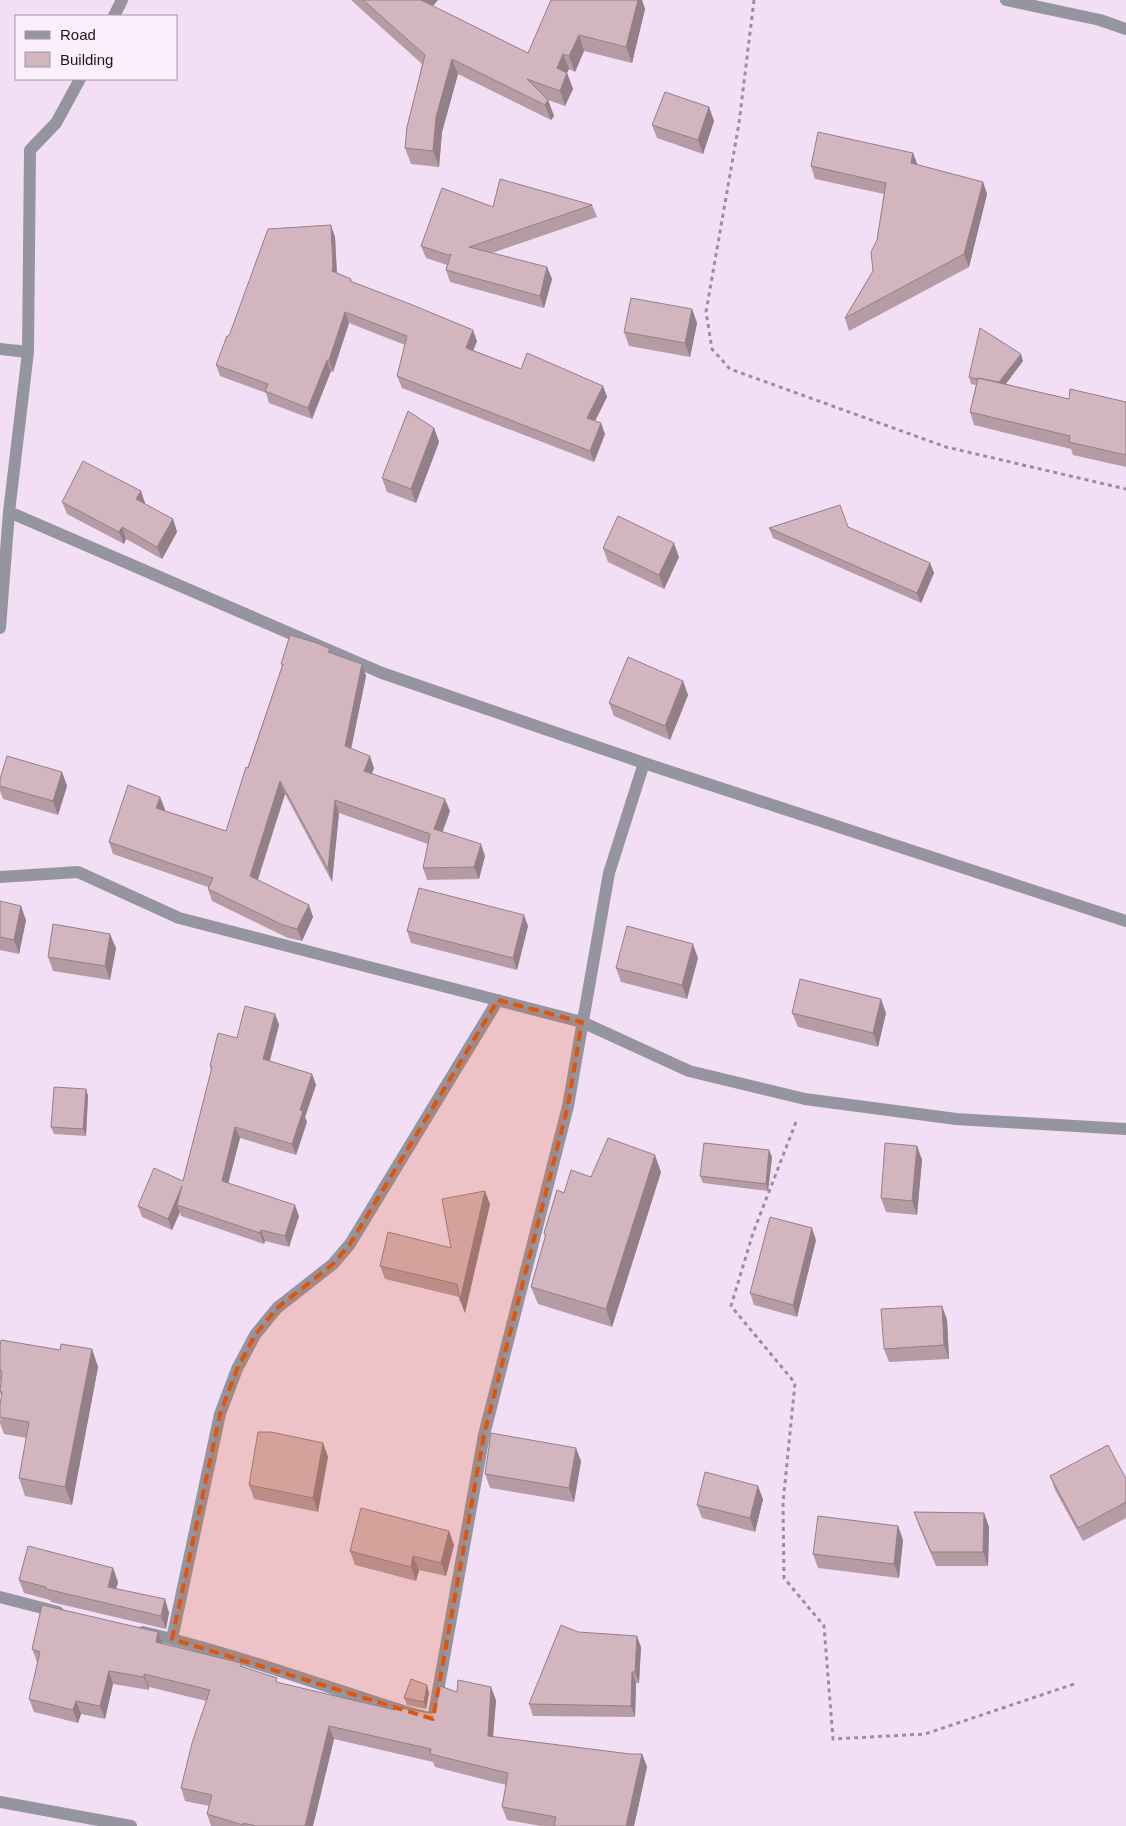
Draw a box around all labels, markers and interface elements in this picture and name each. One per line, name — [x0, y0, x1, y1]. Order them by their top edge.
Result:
legend — [15, 15, 178, 80]
text: Road — [60, 26, 96, 43]
text: Building — [60, 51, 113, 68]

